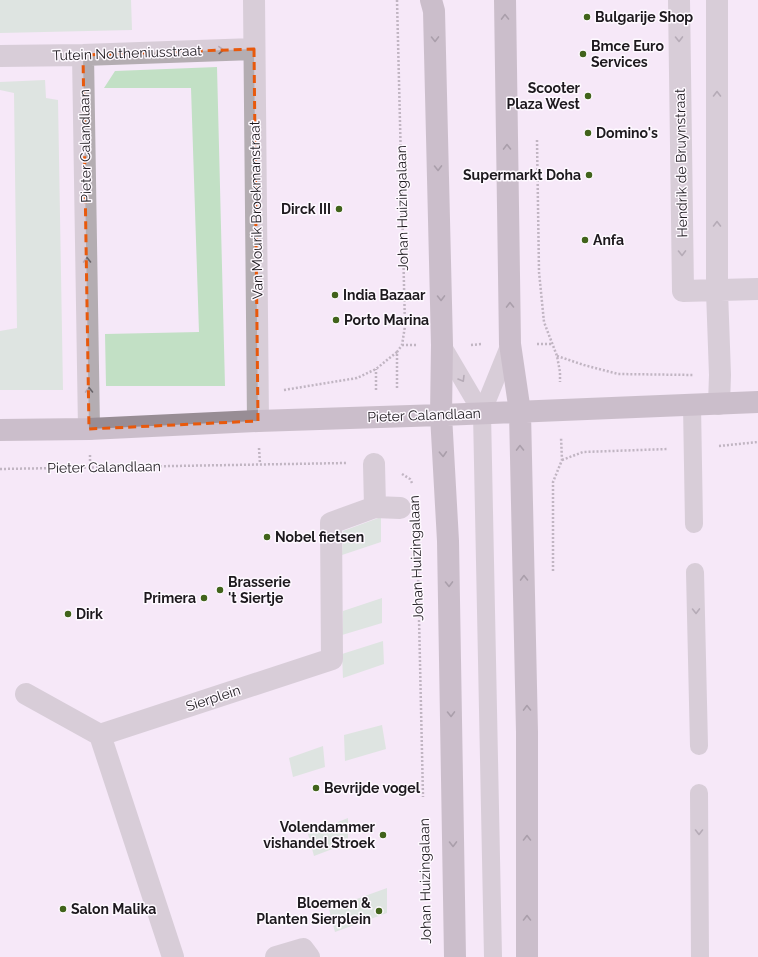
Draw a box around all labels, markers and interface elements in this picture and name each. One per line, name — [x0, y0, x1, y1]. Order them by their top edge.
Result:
place label: Bulgarije Shop — [595, 9, 693, 25]
marker: Bulgarije Shop — [582, 12, 592, 22]
one-way arrow — [501, 14, 509, 20]
one-way arrow — [431, 36, 439, 42]
one-way arrow — [675, 36, 683, 42]
place label: Bmce Euro Services — [591, 38, 664, 70]
street label: Tutein Noltheniusstraat — [52, 42, 202, 64]
one-way arrow — [218, 46, 224, 54]
marker: Bmce Euro Services — [578, 49, 588, 59]
place label: Scooter Plaza West — [507, 80, 581, 112]
street label: Hendrik de Bruynstraat — [672, 88, 690, 238]
street label: Pieter Calandlaan — [76, 89, 94, 203]
marker: Scooter Plaza West — [583, 91, 593, 101]
one-way arrow — [713, 91, 721, 97]
street label: Van Mourik Broekmanstraat — [246, 120, 266, 300]
place label: Domino's — [596, 125, 658, 141]
marker: Domino's — [583, 128, 593, 138]
one-way arrow — [503, 144, 511, 150]
street label: Johan Huizingalaan — [393, 145, 411, 271]
one-way arrow — [434, 165, 442, 171]
place label: Supermarkt Doha — [463, 167, 581, 183]
marker: Supermarkt Doha — [584, 170, 594, 180]
place label: Dirck III — [281, 201, 331, 217]
marker: Dirck III — [334, 204, 344, 214]
one-way arrow — [713, 221, 721, 227]
place label: Anfa — [593, 232, 624, 248]
marker: Anfa — [580, 235, 590, 245]
one-way arrow — [678, 250, 686, 256]
one-way arrow — [82, 257, 91, 263]
place label: India Bazaar — [343, 287, 426, 303]
marker: India Bazaar — [330, 290, 340, 300]
one-way arrow — [437, 295, 445, 301]
one-way arrow — [506, 302, 514, 308]
place label: Porto Marina — [344, 312, 429, 328]
marker: Porto Marina — [331, 315, 341, 325]
one-way arrow — [457, 375, 464, 382]
one-way arrow — [84, 387, 93, 393]
street label: Pieter Calandlaan — [367, 405, 481, 425]
one-way arrow — [516, 445, 525, 451]
one-way arrow — [438, 451, 447, 457]
street label: Pieter Calandlaan — [47, 458, 161, 476]
street label: Johan Huizingalaan — [406, 495, 426, 621]
place label: Nobel fietsen — [275, 529, 364, 545]
marker: Nobel fietsen — [262, 532, 272, 542]
place label: Brasserie 't Siertje — [228, 574, 291, 606]
one-way arrow — [519, 575, 528, 581]
one-way arrow — [445, 581, 453, 587]
marker: Brasserie 't Siertje — [215, 585, 225, 595]
place label: Primera — [143, 590, 196, 606]
marker: Primera — [199, 593, 209, 603]
place label: Dirk — [76, 606, 103, 622]
one-way arrow — [692, 608, 700, 614]
marker: Dirk — [63, 609, 73, 619]
street label: Sierplein — [184, 682, 242, 714]
one-way arrow — [523, 705, 531, 711]
one-way arrow — [447, 711, 455, 717]
place label: Bevrijde vogel — [324, 780, 421, 796]
marker: Bevrijde vogel — [311, 783, 321, 793]
street label: Johan Huizingalaan — [416, 818, 434, 944]
place label: Volendammer vishandel Stroek — [263, 819, 376, 851]
one-way arrow — [695, 829, 704, 835]
marker: Volendammer vishandel Stroek — [378, 830, 388, 840]
one-way arrow — [523, 835, 531, 841]
one-way arrow — [449, 841, 457, 847]
place label: Bloemen & Planten Sierplein — [256, 895, 371, 927]
place label: Salon Malika — [71, 901, 156, 917]
marker: Salon Malika — [58, 904, 68, 914]
marker: Bloemen & Planten Sierplein — [374, 906, 384, 916]
one-way arrow — [523, 915, 531, 921]

